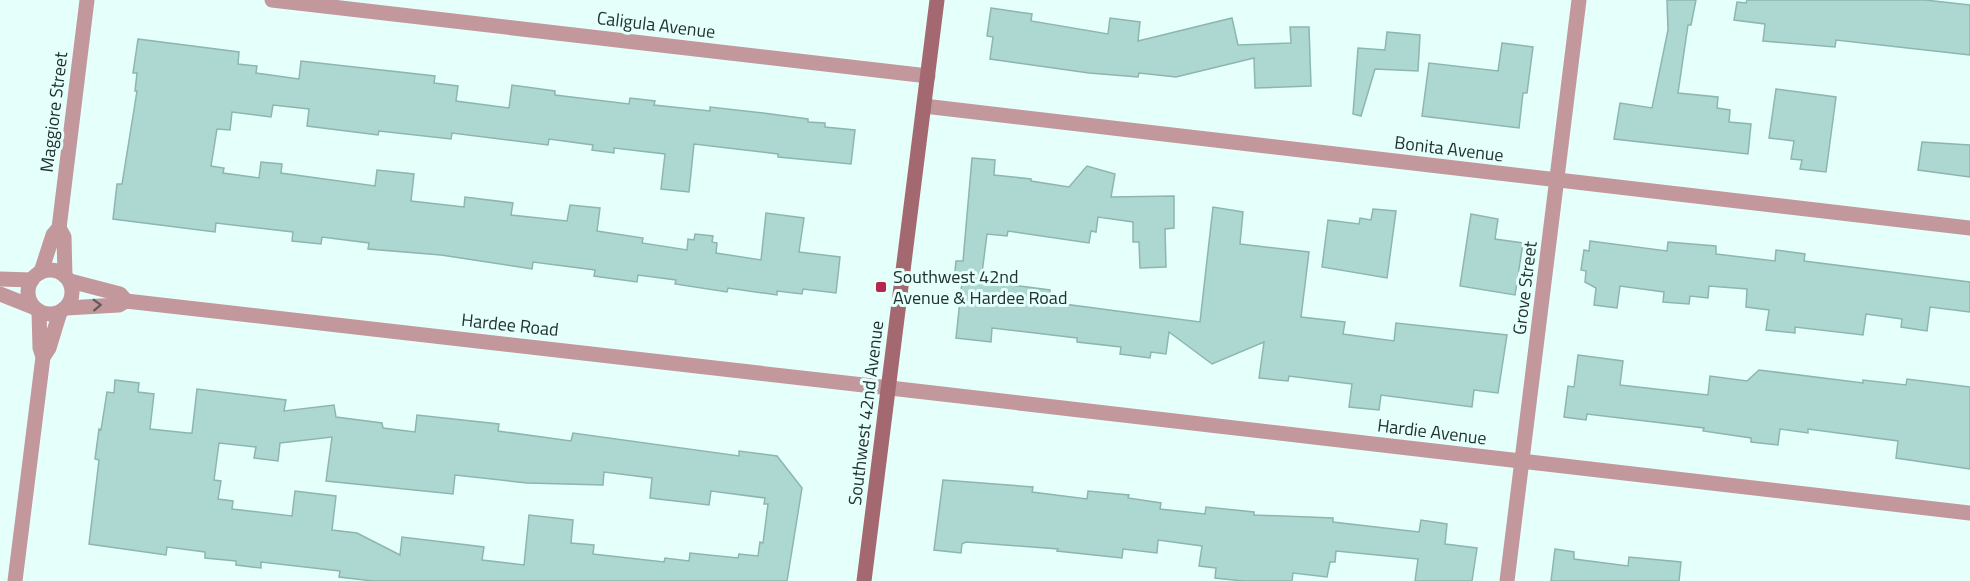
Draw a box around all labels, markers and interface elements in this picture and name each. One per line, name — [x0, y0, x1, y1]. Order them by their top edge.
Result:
street label: Caligula Avenue — [595, 4, 717, 45]
street label: Maggiore Street — [33, 49, 74, 174]
street label: Bonita Avenue — [1393, 128, 1505, 169]
street label: Grove Street — [1505, 239, 1544, 336]
place label: Southwest 42nd Avenue & Hardee Road — [893, 263, 1067, 311]
marker: Southwest 42nd Avenue & Hardee Road — [874, 280, 888, 294]
one-way arrow — [92, 299, 101, 312]
street label: Hardee Road — [460, 306, 560, 343]
street label: Southwest 42nd Avenue — [841, 319, 890, 507]
street label: Hardie Avenue — [1376, 411, 1488, 452]

